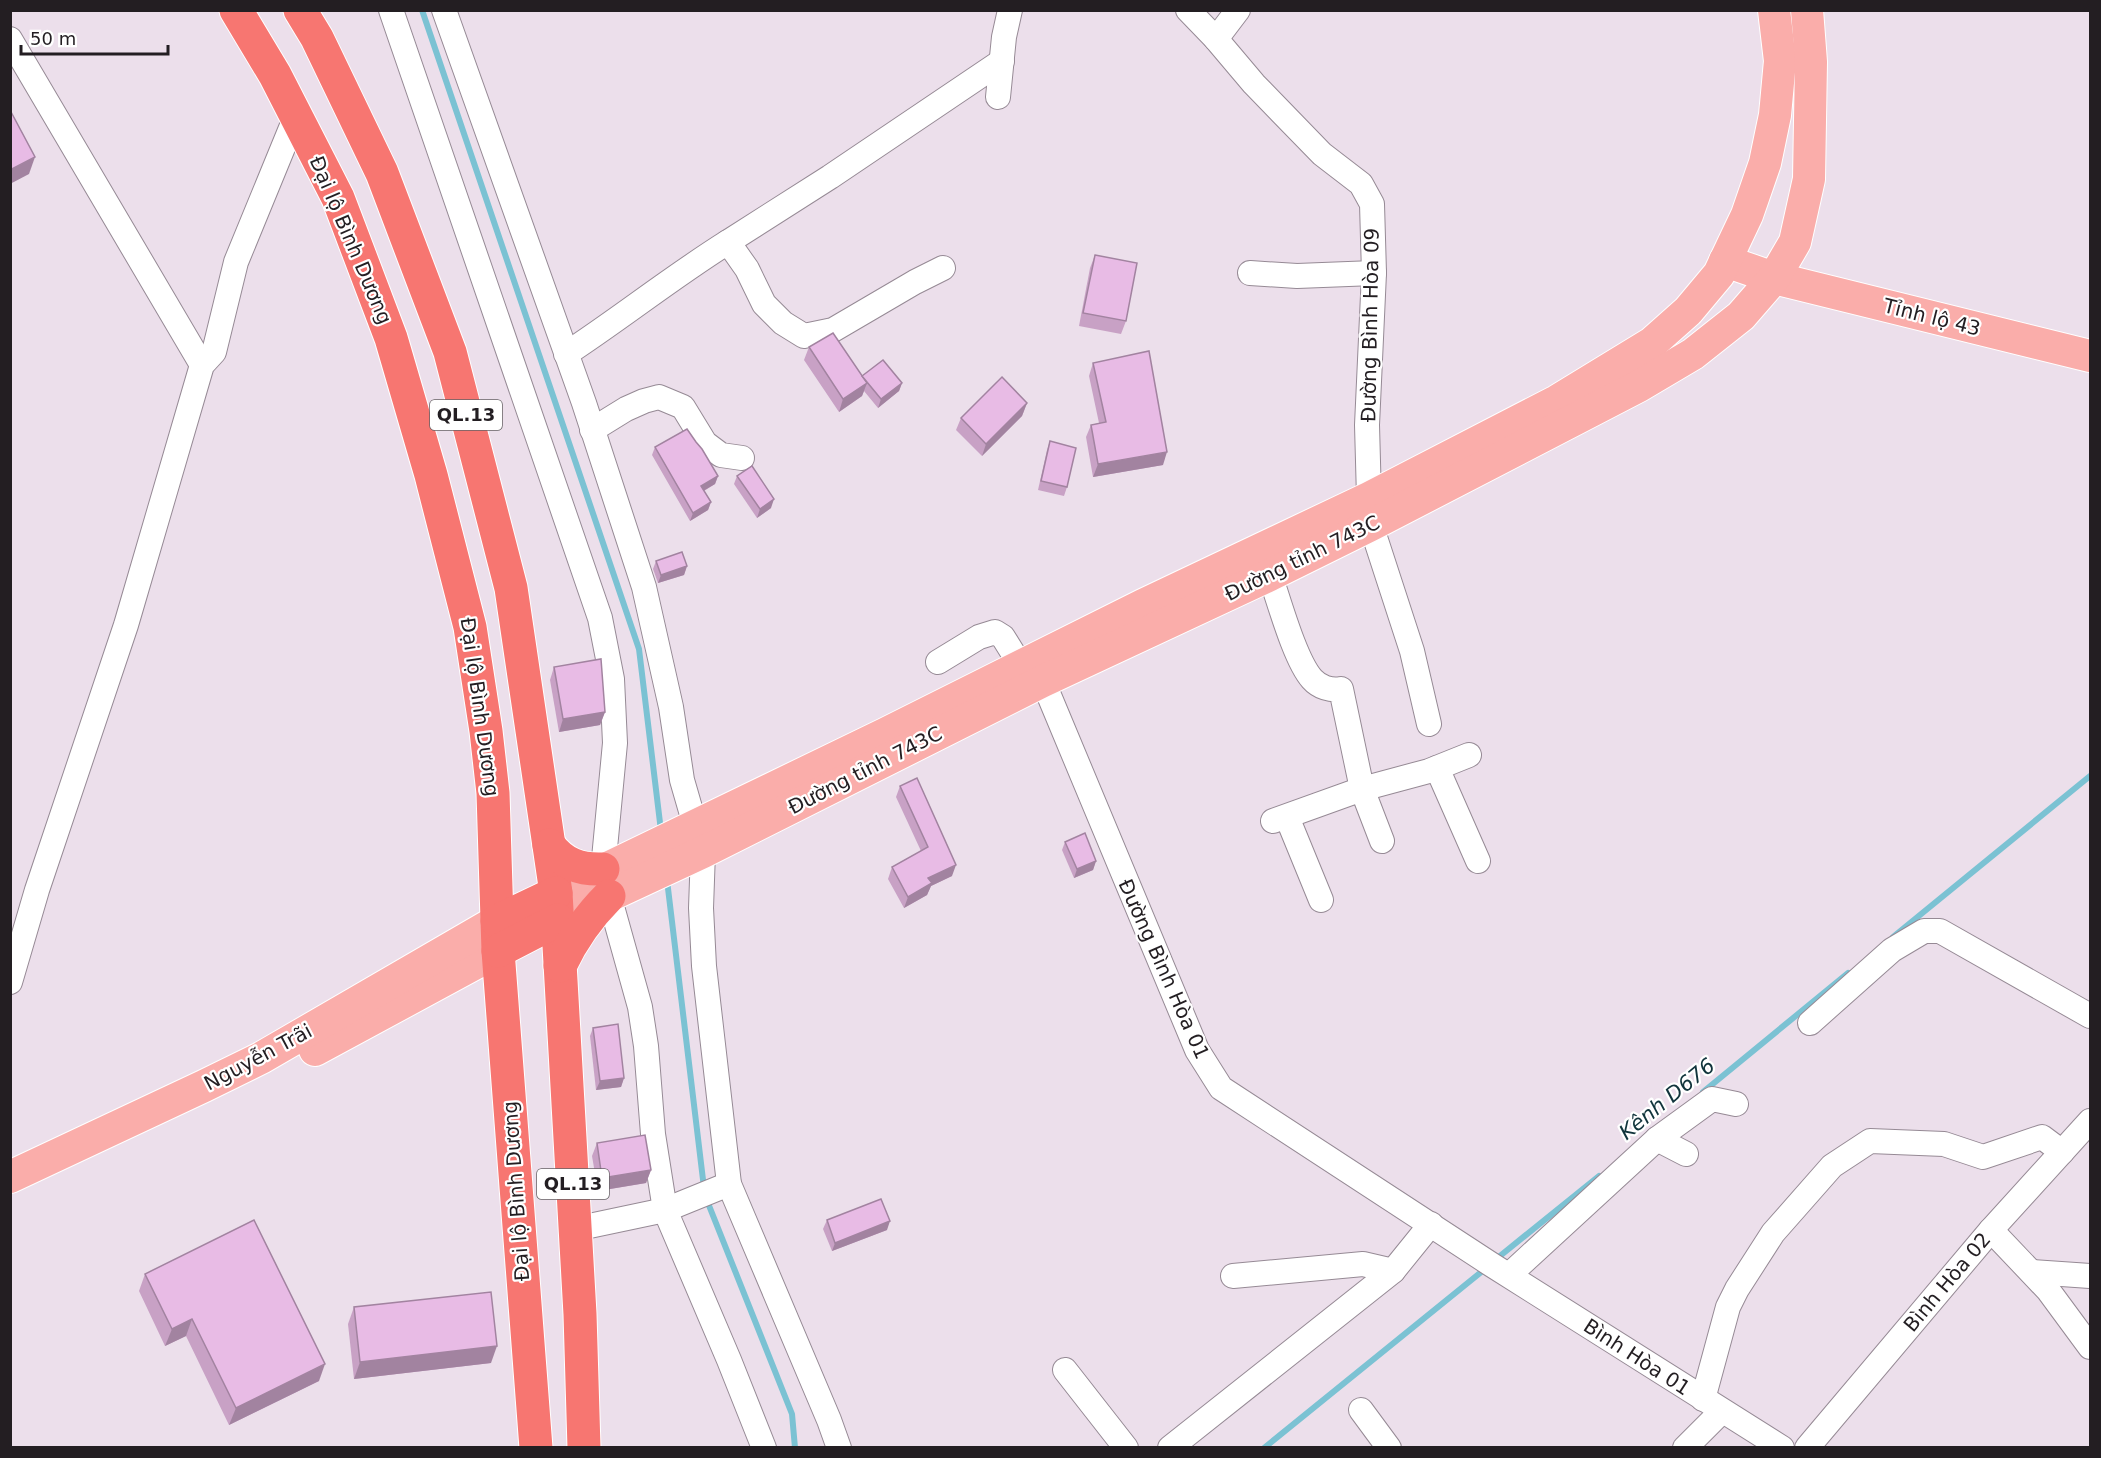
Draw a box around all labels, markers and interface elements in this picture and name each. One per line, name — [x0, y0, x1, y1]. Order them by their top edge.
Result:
scale bar — [21, 18, 168, 56]
text: 50 m — [30, 28, 76, 49]
street label: Đại lộ Bình Dương — [305, 152, 397, 328]
street label: Đường Bình Hòa 09 — [1356, 228, 1384, 422]
street label: Tỉnh lộ 43 — [1880, 293, 1983, 341]
road number: QL.13 — [430, 400, 502, 430]
street label: Đường tỉnh 743C — [1221, 510, 1383, 606]
street label: Đại lộ Bình Dương — [456, 616, 504, 798]
street label: Đường tỉnh 743C — [784, 721, 946, 819]
street label: Đường Bình Hòa 01 — [1113, 875, 1215, 1063]
street label: Nguyễn Trãi — [200, 1019, 316, 1095]
water label: Kênh D676 — [1615, 1053, 1719, 1145]
street label: Đại lộ Bình Dương — [498, 1100, 534, 1282]
road number: QL.13 — [537, 1169, 609, 1199]
street label: Bình Hòa 02 — [1898, 1227, 1996, 1337]
street label: Bình Hòa 01 — [1579, 1314, 1695, 1400]

